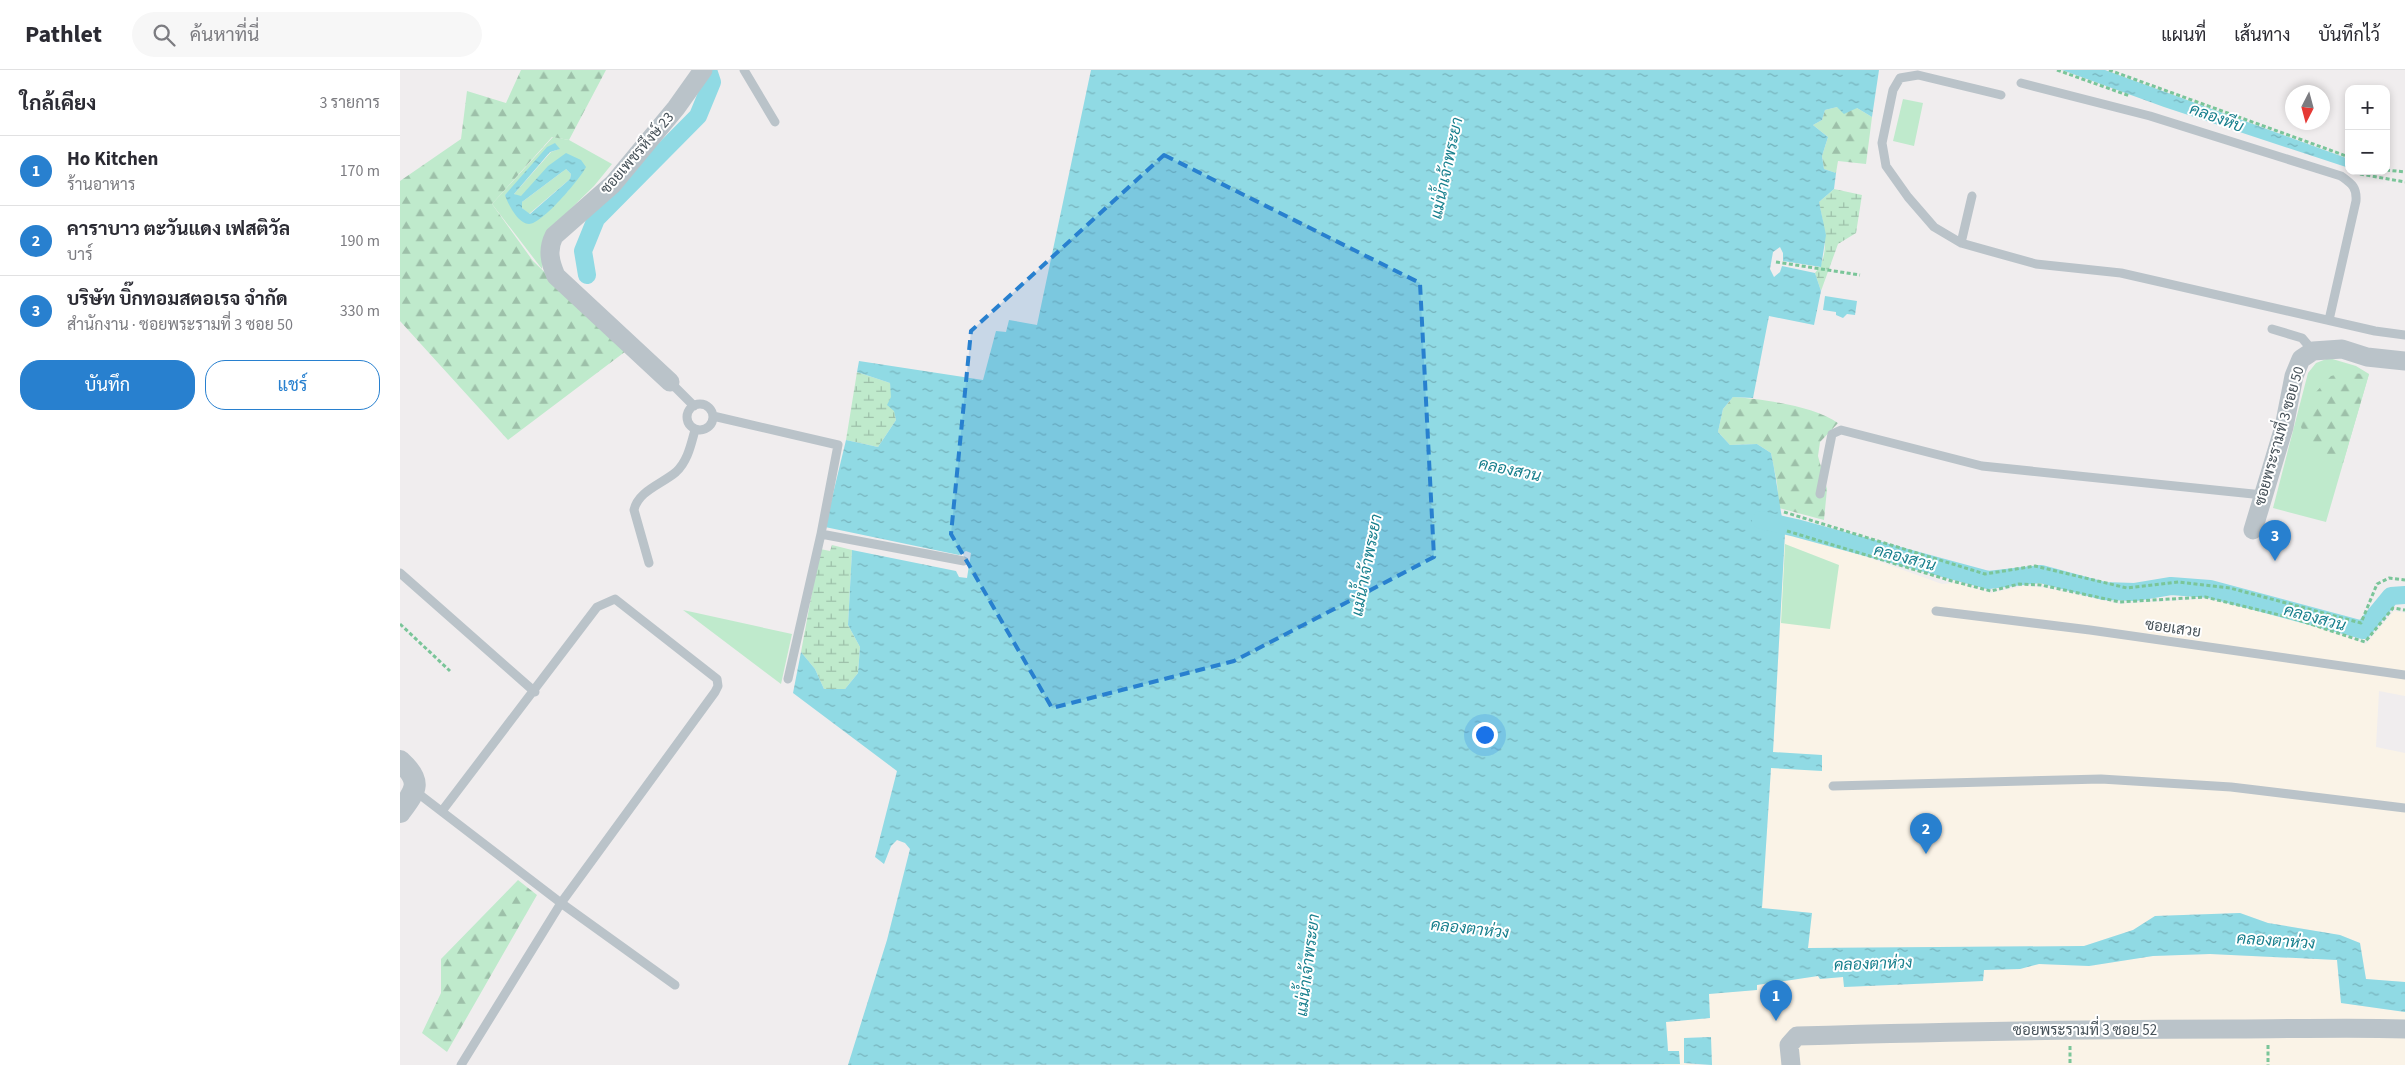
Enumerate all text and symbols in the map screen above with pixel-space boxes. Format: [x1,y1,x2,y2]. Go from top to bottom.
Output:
search box [132,12,482,57]
text: Pathlet [25,17,102,52]
icon: search [150,21,178,49]
text: ค้นหาที่นี่ [190,22,259,49]
text: แผนที่ [2161,23,2206,48]
text: เส้นทาง [2234,23,2290,48]
text: บันทึกไว้ [2318,23,2380,48]
north arrow [2285,85,2330,130]
map controls [2345,85,2390,175]
button: + [2345,85,2390,130]
text: ใกล้เคียง [20,88,96,118]
text: 3 รายการ [319,92,380,114]
water label: คลองหีบ [2187,97,2248,138]
street label: ซอยเพชรหึงษ์ 23 [596,108,679,199]
water label: แม่น้ำเจ้าพระยา [1422,114,1469,221]
button: − [2345,130,2390,175]
text: Ho Kitchen [67,146,158,173]
text: 1 [32,160,40,182]
text: 170 m [340,160,380,182]
text: ร้านอาหาร [67,174,136,196]
text: คาราบาว ตะวันแดง เฟสติวัล [67,216,290,243]
text: 2 [32,230,40,252]
text: 190 m [340,230,380,252]
text: บาร์ [67,244,93,266]
text: บริษัท บิ๊กทอมสตอเรจ จำกัด [67,286,288,313]
text: 3 [32,300,40,322]
text: 330 m [340,300,380,322]
text: สำนักงาน · ซอยพระรามที่ 3 ซอย 50 [67,314,293,336]
button: บันทึก [20,360,195,410]
button: แชร์ [205,360,380,410]
street label: ซอยพระรามที่ 3 ซอย 50 [2245,363,2309,508]
water label: คลองสวน [1477,453,1543,487]
water label: แม่น้ำเจ้าพระยา [1342,511,1388,618]
pin: 3 [2259,520,2291,561]
water label: คลองสวน [1871,539,1938,577]
water label: คลองสวน [2281,599,2348,637]
street label: ซอยเสวย [2144,614,2202,643]
your location [1472,722,1498,748]
pin: 2 [1910,813,1942,854]
water label: แม่น้ำเจ้าพระยา [1287,912,1325,1018]
water label: คลองตาห่วง [1430,914,1510,944]
water label: คลองตาห่วง [2236,927,2316,955]
water label: คลองตาห่วง [1833,952,1913,976]
pin: 1 [1760,980,1792,1021]
street label: ซอยพระรามที่ 3 ซอย 52 [2013,1015,2157,1041]

